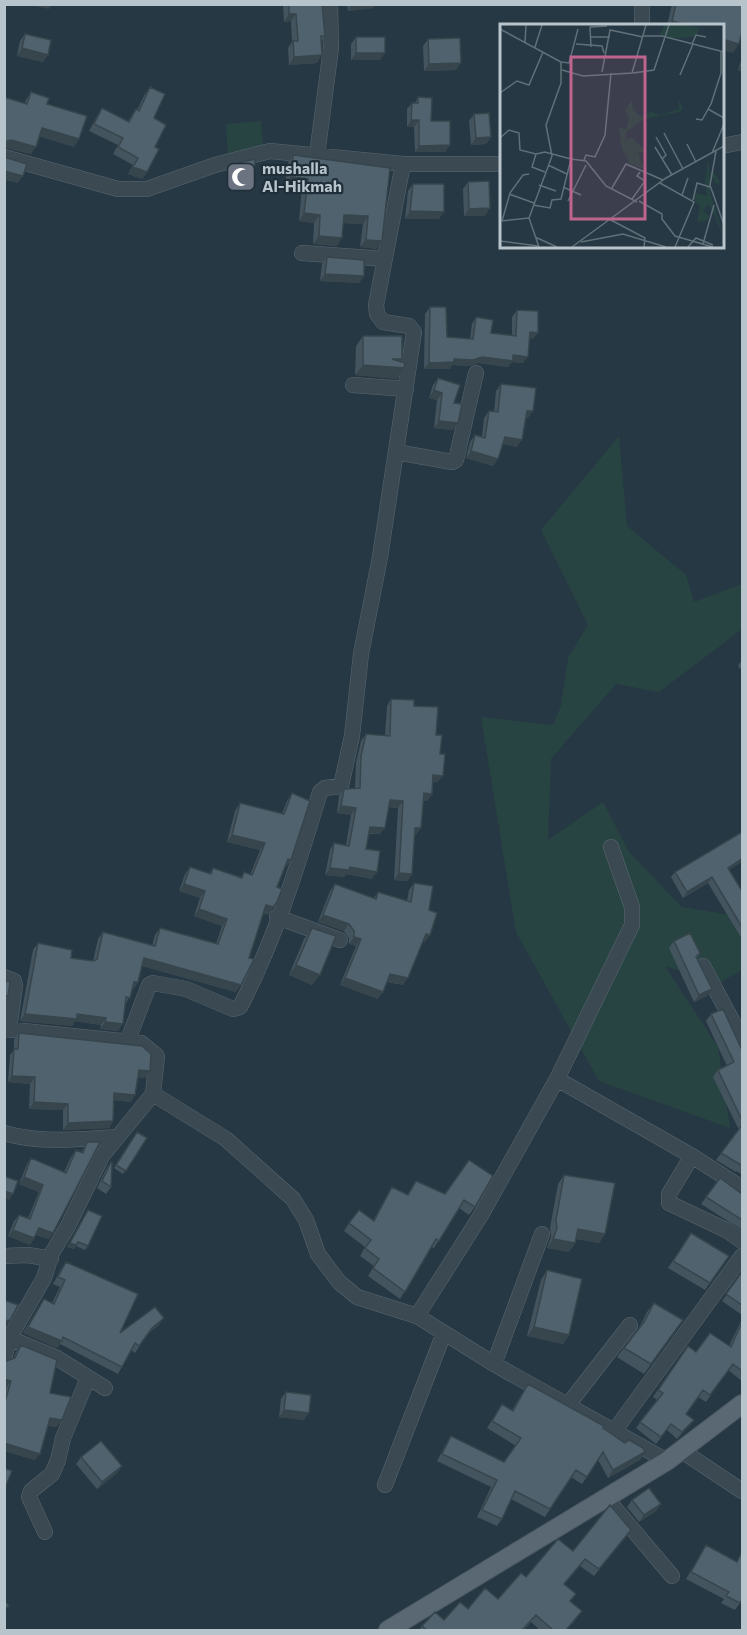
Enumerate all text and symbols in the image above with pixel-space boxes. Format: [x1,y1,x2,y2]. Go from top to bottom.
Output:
inset map [500,24,723,248]
place label: mushalla Al-Hikmah [262,158,342,195]
mosque icon: mushalla Al-Hikmah [225,161,257,193]

